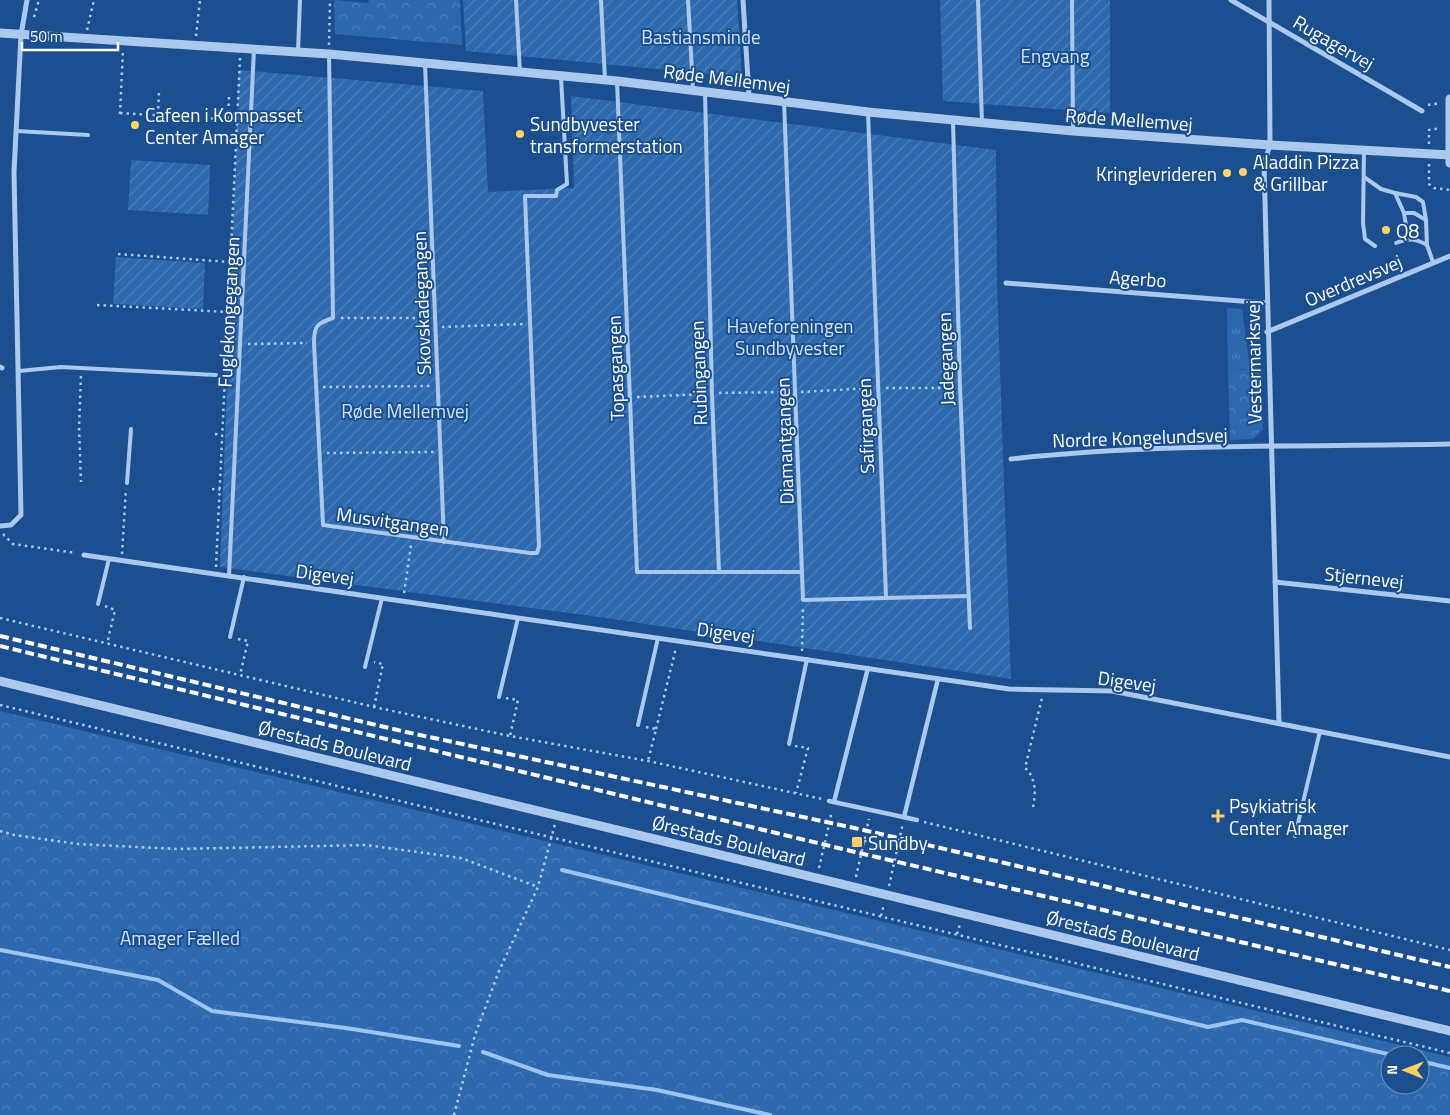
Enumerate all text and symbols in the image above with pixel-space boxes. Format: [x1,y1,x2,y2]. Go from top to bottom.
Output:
street label: Rugagervej [1288,7,1380,77]
scale bar [22,20,119,52]
park label: Bastiansminde [641,22,761,51]
text: 50 m [30,25,63,48]
park label: Engvang [1021,41,1090,70]
street label: Røde Mellemvej [662,56,792,100]
place label: Cafeen i Kompasset Center Amager [145,100,303,151]
street label: Røde Mellemvej [1064,100,1194,138]
place label: Sundbyvester transformerstation [530,109,683,160]
marker: Cafeen i Kompasset Center Amager [129,119,141,131]
marker: Sundbyvester transformerstation [514,128,526,140]
place label: Aladdin Pizza & Grillbar [1253,147,1360,198]
place label: Kringlevrideren [1096,159,1217,188]
marker: Aladdin Pizza & Grillbar [1237,166,1249,178]
marker: Kringlevrideren [1221,167,1233,179]
place label: Q8 [1396,216,1420,245]
marker: Q8 [1380,224,1392,236]
street label: Skovskadegangen [404,230,438,376]
street label: Fuglekongegangen [210,236,246,388]
street label: Overdrevsvej [1300,246,1406,314]
street label: Agerbo [1108,262,1168,294]
street label: Vestermarksvej [1237,300,1269,424]
park label: Haveforeningen Sundbyvester [726,311,854,362]
street label: Jadegangen [929,312,961,406]
street label: Topasgangen [599,315,631,421]
street label: Rubingangen [682,320,714,426]
street label: Diamantgangen [767,377,801,505]
street label: Safirgangen [849,378,881,474]
park label: Røde Mellemvej [341,396,469,425]
street label: Nordre Kongelundsvej [1052,419,1228,455]
street label: Musvitgangen [335,499,451,543]
street label: Digevej [294,556,356,592]
street label: Stjernevej [1323,558,1405,596]
street label: Digevej [695,614,757,650]
street label: Digevej [1096,663,1158,699]
street label: Ørestads Boulevard [255,712,415,778]
place label: Psykiatrisk Center Amager [1229,791,1349,842]
street label: Ørestads Boulevard [649,807,809,873]
marker: Psykiatrisk Center Amager [1211,809,1225,823]
place label: Sundby [868,828,928,857]
marker: Sundby [850,835,864,849]
street label: Ørestads Boulevard [1043,902,1203,968]
park label: Amager Fælled [120,923,240,952]
north arrow [1380,1045,1430,1095]
text: N [1381,1065,1402,1075]

